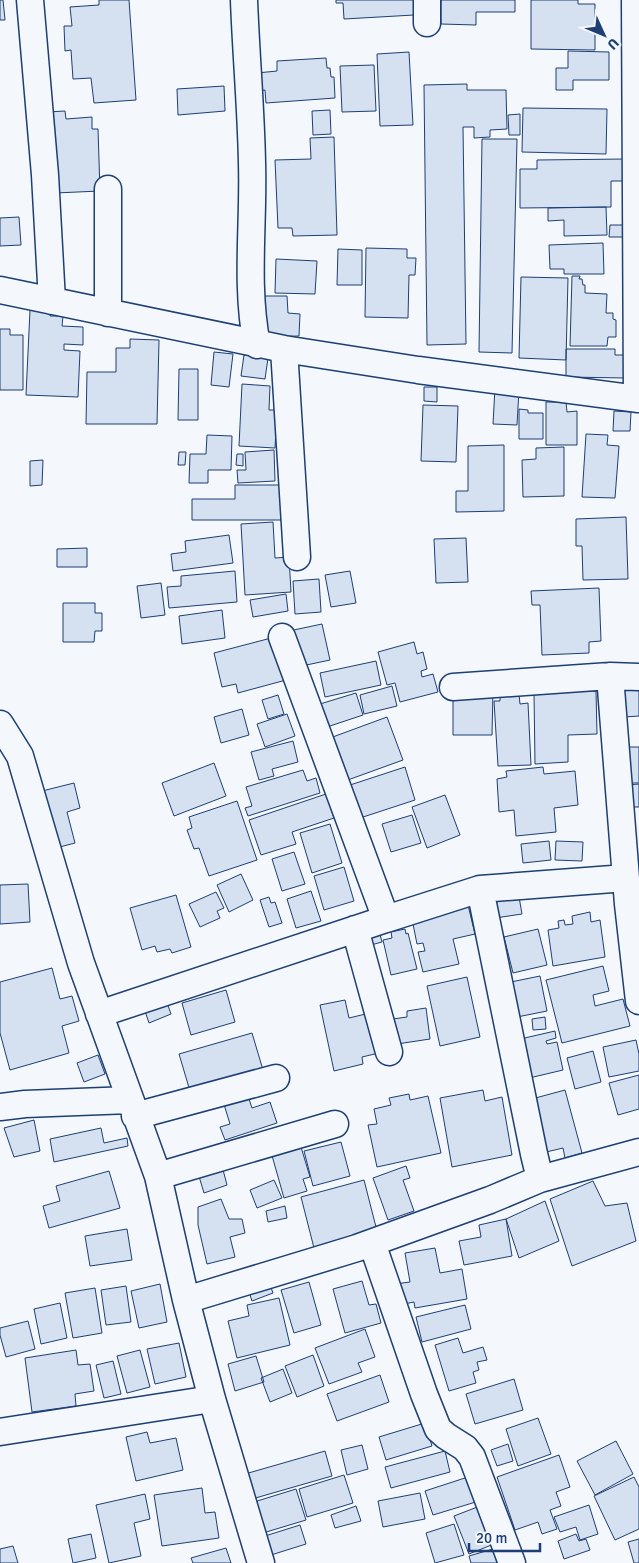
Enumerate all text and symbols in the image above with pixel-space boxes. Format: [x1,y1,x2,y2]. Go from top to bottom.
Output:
north arrow [579,10,629,60]
text: U [604,34,622,53]
scale bar [469,1520,540,1552]
text: 20 m [476,1529,507,1547]

